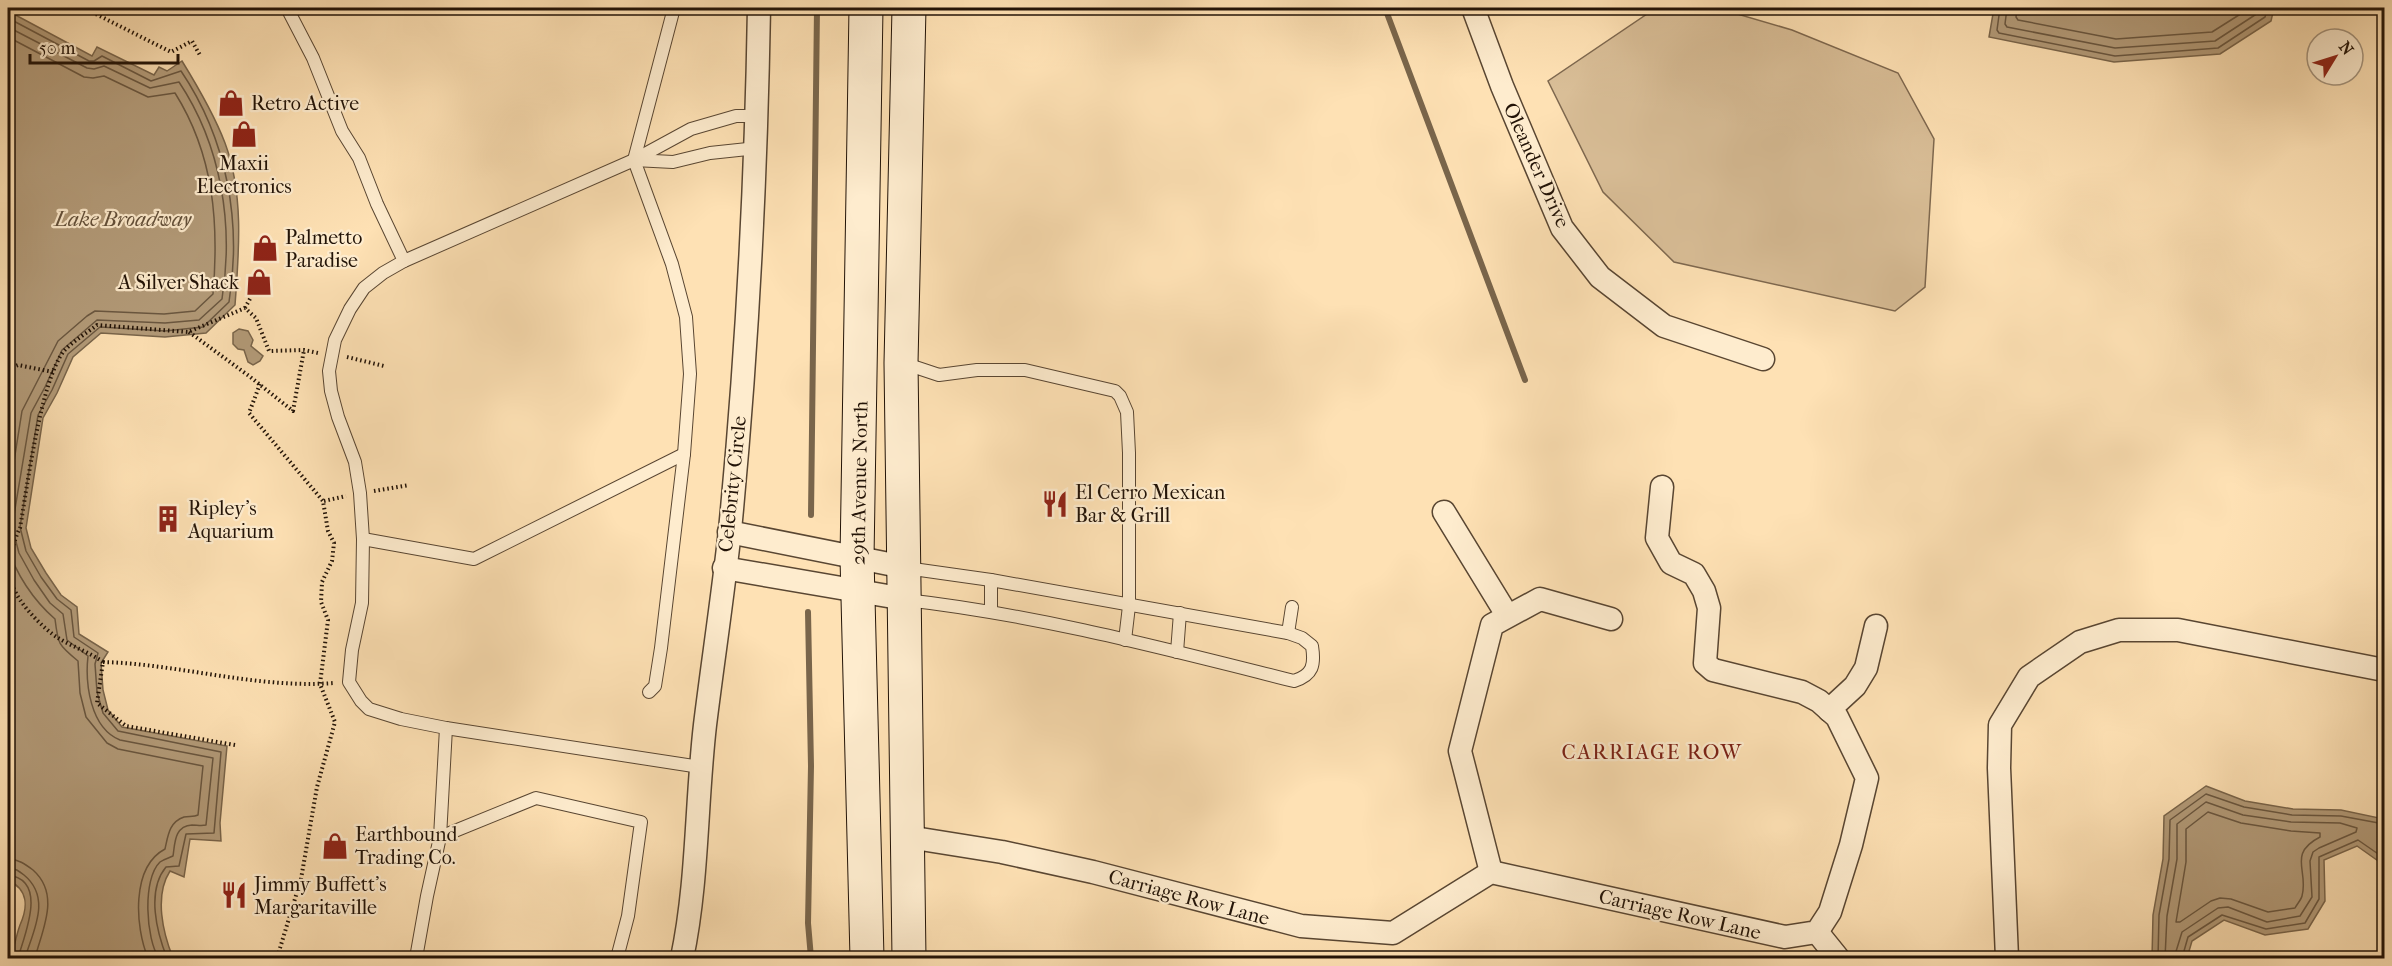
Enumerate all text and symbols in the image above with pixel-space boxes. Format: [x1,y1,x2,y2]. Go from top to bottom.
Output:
scale bar [30,27,178,65]
north arrow [2305,27,2365,87]
text: N [2335,37,2358,59]
text: 50 m [39,38,76,59]
shop icon: Retro Active [216,88,246,118]
place label: Retro Active [251,92,359,115]
street label: Oleander Drive [1499,99,1574,231]
shop icon: Maxii Electronics [229,119,259,149]
place label: Maxii Electronics [196,152,292,198]
water label: Lake Broadway [53,207,193,231]
place label: Palmetto Paradise [285,226,363,272]
shop icon: Palmetto Paradise [250,233,280,263]
shop icon: A Silver Shack [244,267,274,297]
place label: A Silver Shack [117,271,240,294]
street label: 29th Avenue North [847,400,872,565]
street label: Celebrity Circle [714,415,751,553]
place label: El Cerro Mexican Bar & Grill [1075,481,1226,527]
restaurant icon: El Cerro Mexican Bar & Grill [1040,489,1070,519]
place label: Ripley's Aquarium [187,497,274,543]
building icon: Ripley's Aquarium [153,504,183,534]
district label: CARRIAGE ROW [1562,740,1743,764]
place label: Earthbound Trading Co. [355,823,459,869]
shop icon: Earthbound Trading Co. [320,831,350,861]
street label: Carriage Row Lane [1106,865,1272,930]
place label: Jimmy Buffett's Margaritaville [252,873,387,919]
restaurant icon: Jimmy Buffett's Margaritaville [219,880,249,910]
street label: Carriage Row Lane [1597,885,1763,944]

